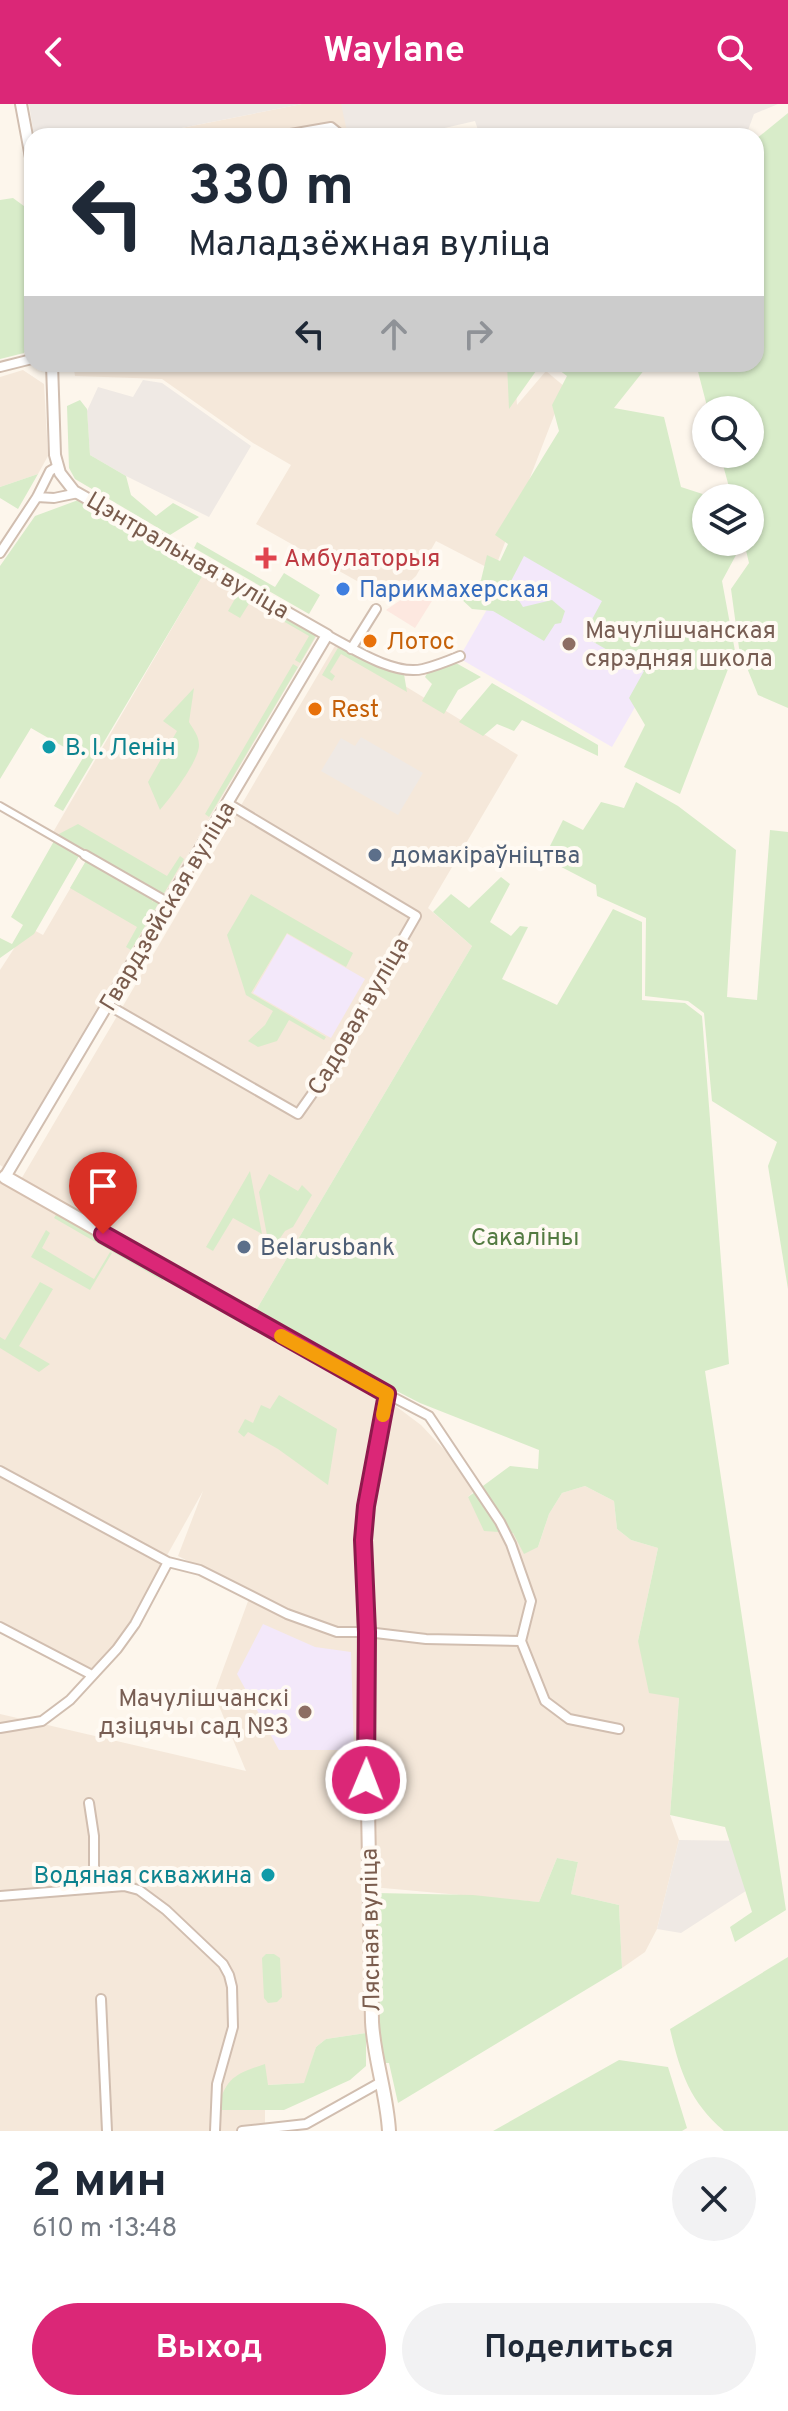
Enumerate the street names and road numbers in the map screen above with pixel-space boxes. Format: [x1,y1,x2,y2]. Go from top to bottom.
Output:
street label: Цэнтральная вуліца [80,486,294,627]
street label: Гвардзейская вуліца [94,797,243,1017]
street label: Садовая вуліца [302,933,417,1101]
street label: Лясная вуліца [356,1848,388,2012]

